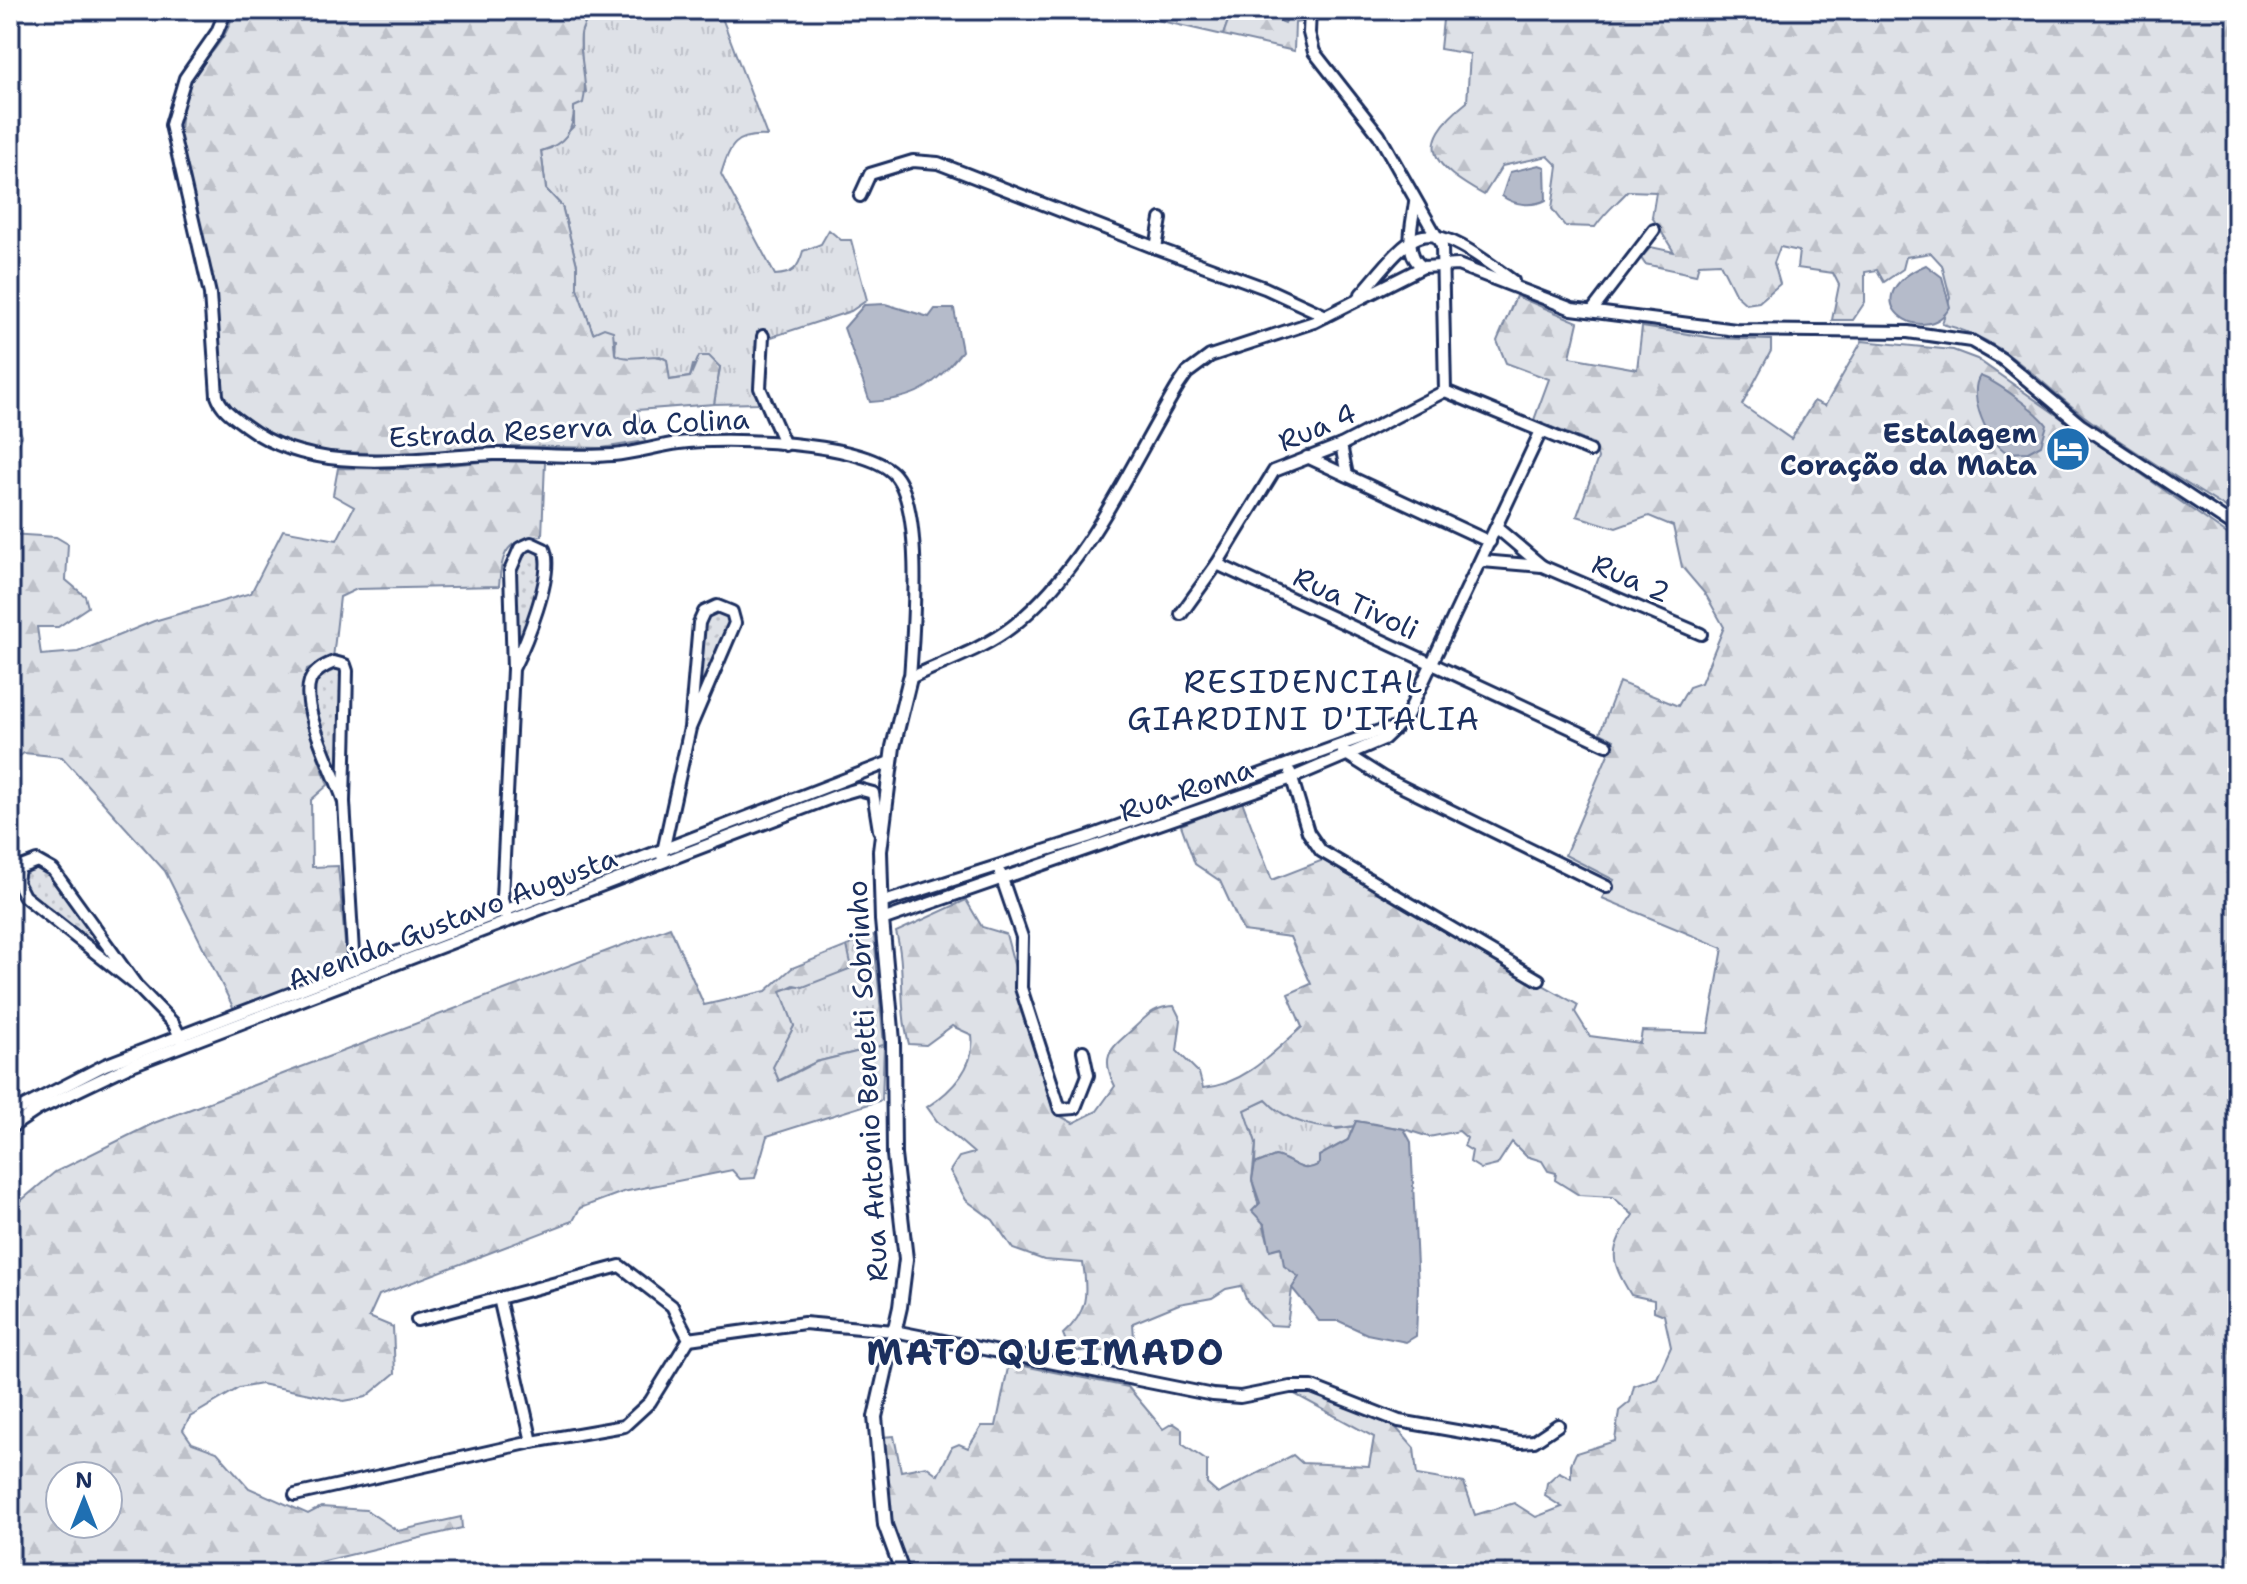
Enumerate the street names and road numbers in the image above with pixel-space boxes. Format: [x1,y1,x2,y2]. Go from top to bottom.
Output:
street label: Rua 4 [1272,394,1362,460]
street label: Estrada Reserva da Colina [388,400,750,456]
street label: Rua 2 [1586,545,1676,611]
street label: Rua Tivoli [1287,557,1425,649]
street label: Rua Roma [1114,749,1258,831]
street label: Avenida Gustavo Augusta [282,839,622,999]
street label: Rua Antonio Benetti Sobrinho [838,879,896,1283]

